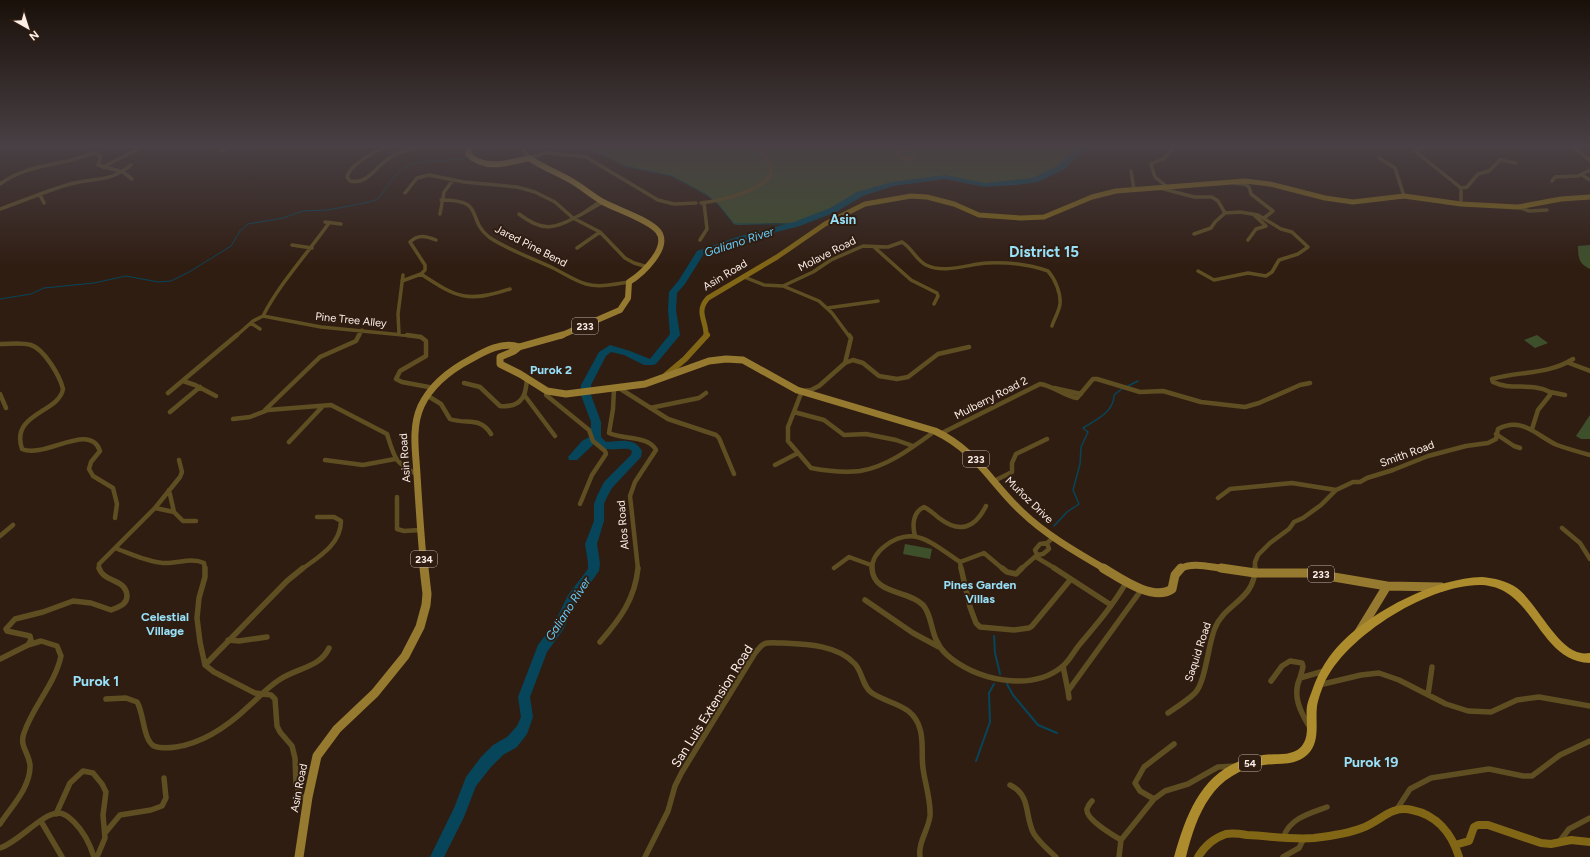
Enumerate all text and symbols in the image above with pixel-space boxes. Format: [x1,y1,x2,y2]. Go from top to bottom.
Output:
north arrow [8,8,48,48]
text: N [27,28,41,43]
district label: Asin [830,212,856,227]
street label: Jared Pine Bend [493,222,569,270]
water label: Galiano River [702,224,776,260]
street label: Molave Road [796,234,858,274]
district label: District 15 [1009,243,1079,261]
street label: Asin Road [701,257,749,293]
street label: Pine Tree Alley [315,310,388,330]
road number: 233 [572,318,598,334]
district label: Purok 2 [530,363,572,377]
street label: Mulberry Road 2 [952,374,1030,422]
street label: Asin Road [397,433,413,483]
street label: Smith Road [1378,438,1436,470]
road number: 233 [963,451,989,467]
street label: Muñoz Drive [1002,474,1056,526]
street label: Alos Road [614,500,632,550]
road number: 234 [411,551,437,567]
road number: 233 [1308,566,1334,582]
water label: Galiano River [542,574,594,643]
district label: Pines Garden Villas [944,578,1017,606]
district label: Celestial Village [141,610,189,638]
street label: Saquid Road [1182,621,1214,683]
street label: San Luis Extension Road [668,642,756,770]
district label: Purok 1 [73,673,119,690]
district label: Purok 19 [1344,754,1398,771]
road number: 54 [1239,755,1261,771]
street label: Asin Road [288,763,310,813]

